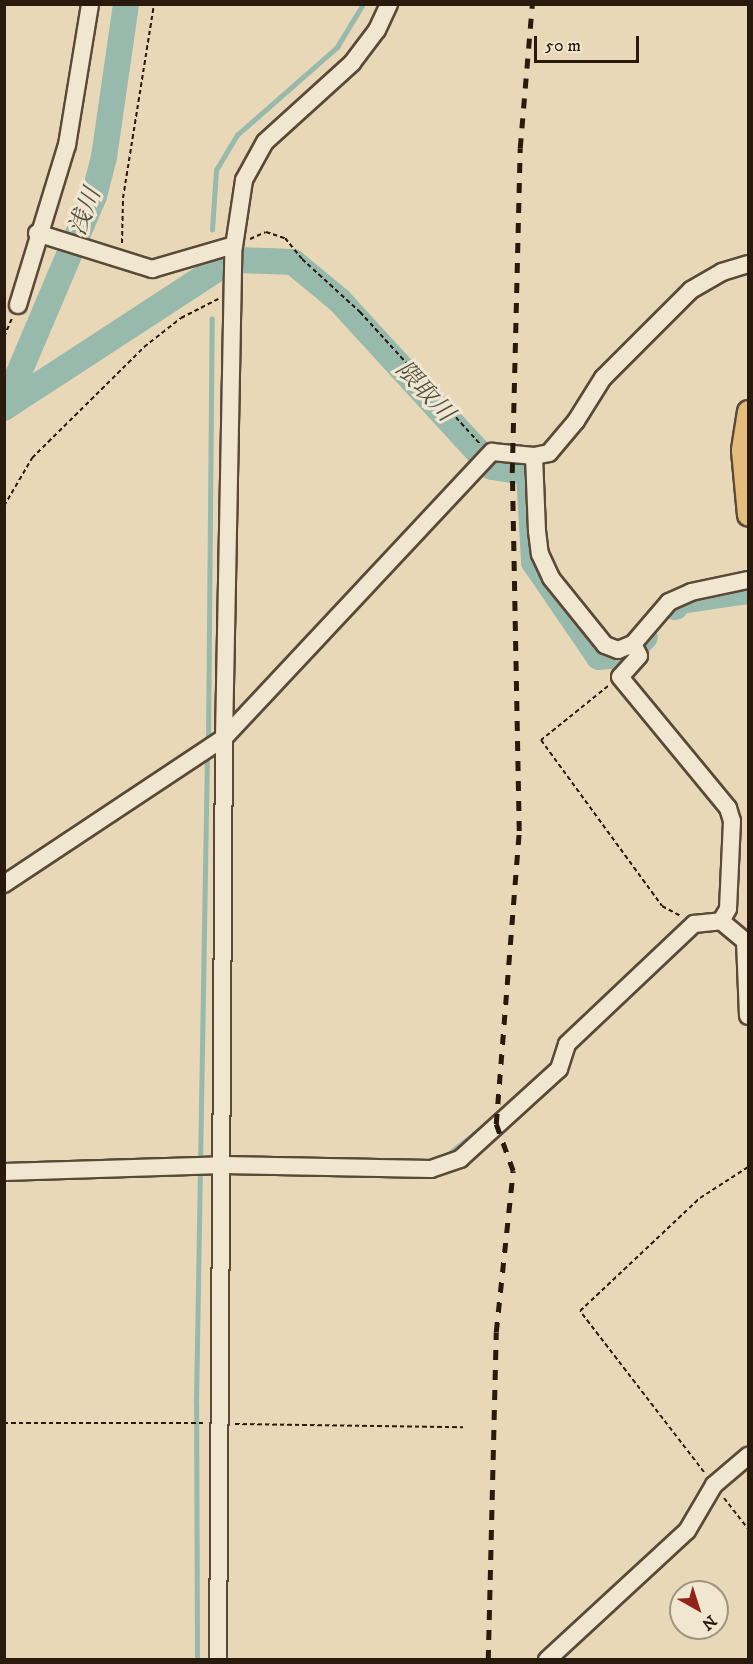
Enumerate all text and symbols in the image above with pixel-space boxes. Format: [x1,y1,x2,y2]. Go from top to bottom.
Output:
scale bar [537,24,642,62]
text: 50 m [545,35,581,57]
water label: 浅川 [64,184,108,240]
water label: 隈取川 [389,356,459,428]
north arrow [669,1580,729,1640]
text: N [698,1611,720,1634]

